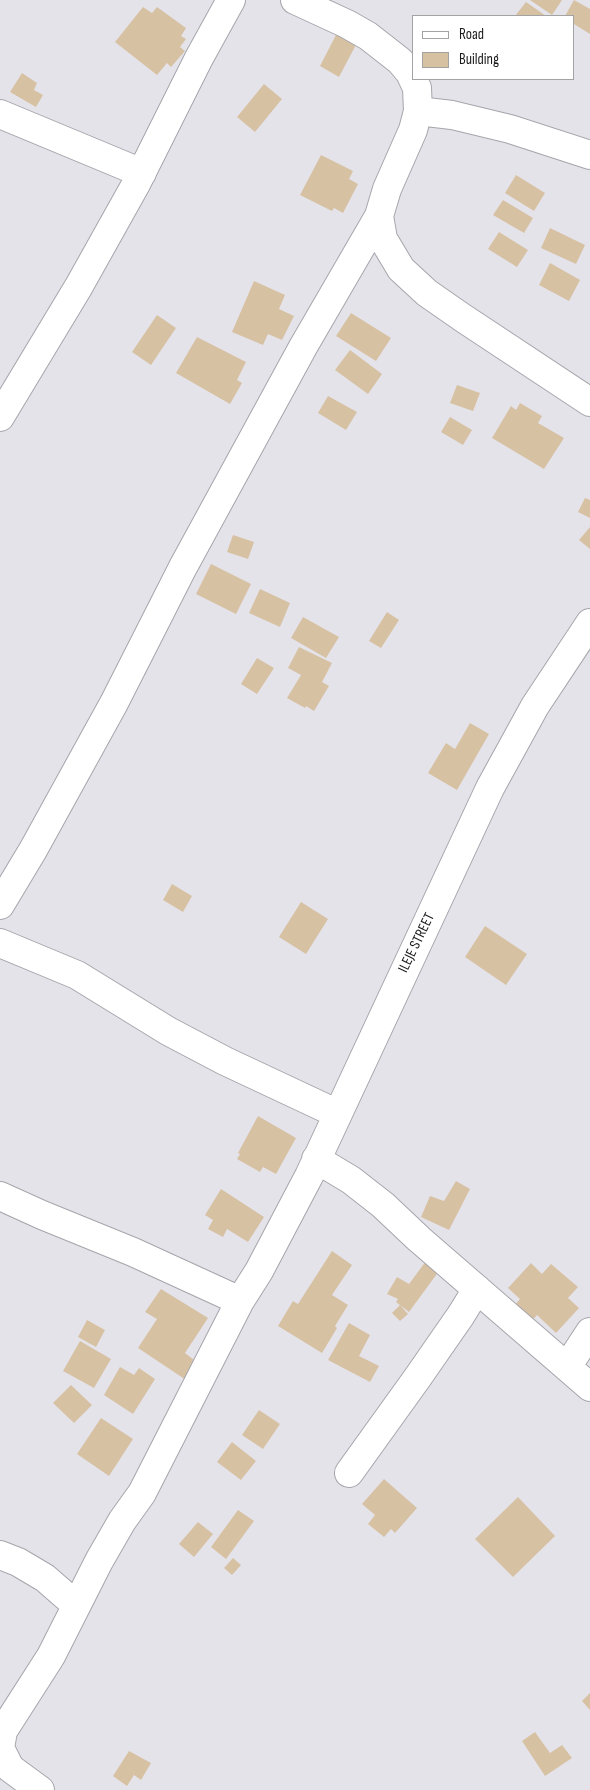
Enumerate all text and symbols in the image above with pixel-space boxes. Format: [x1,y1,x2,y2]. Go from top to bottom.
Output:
legend [412,15,575,80]
text: Road [459,25,484,44]
text: Building [459,50,499,69]
street label: ILEJE STREET [395,910,439,976]

